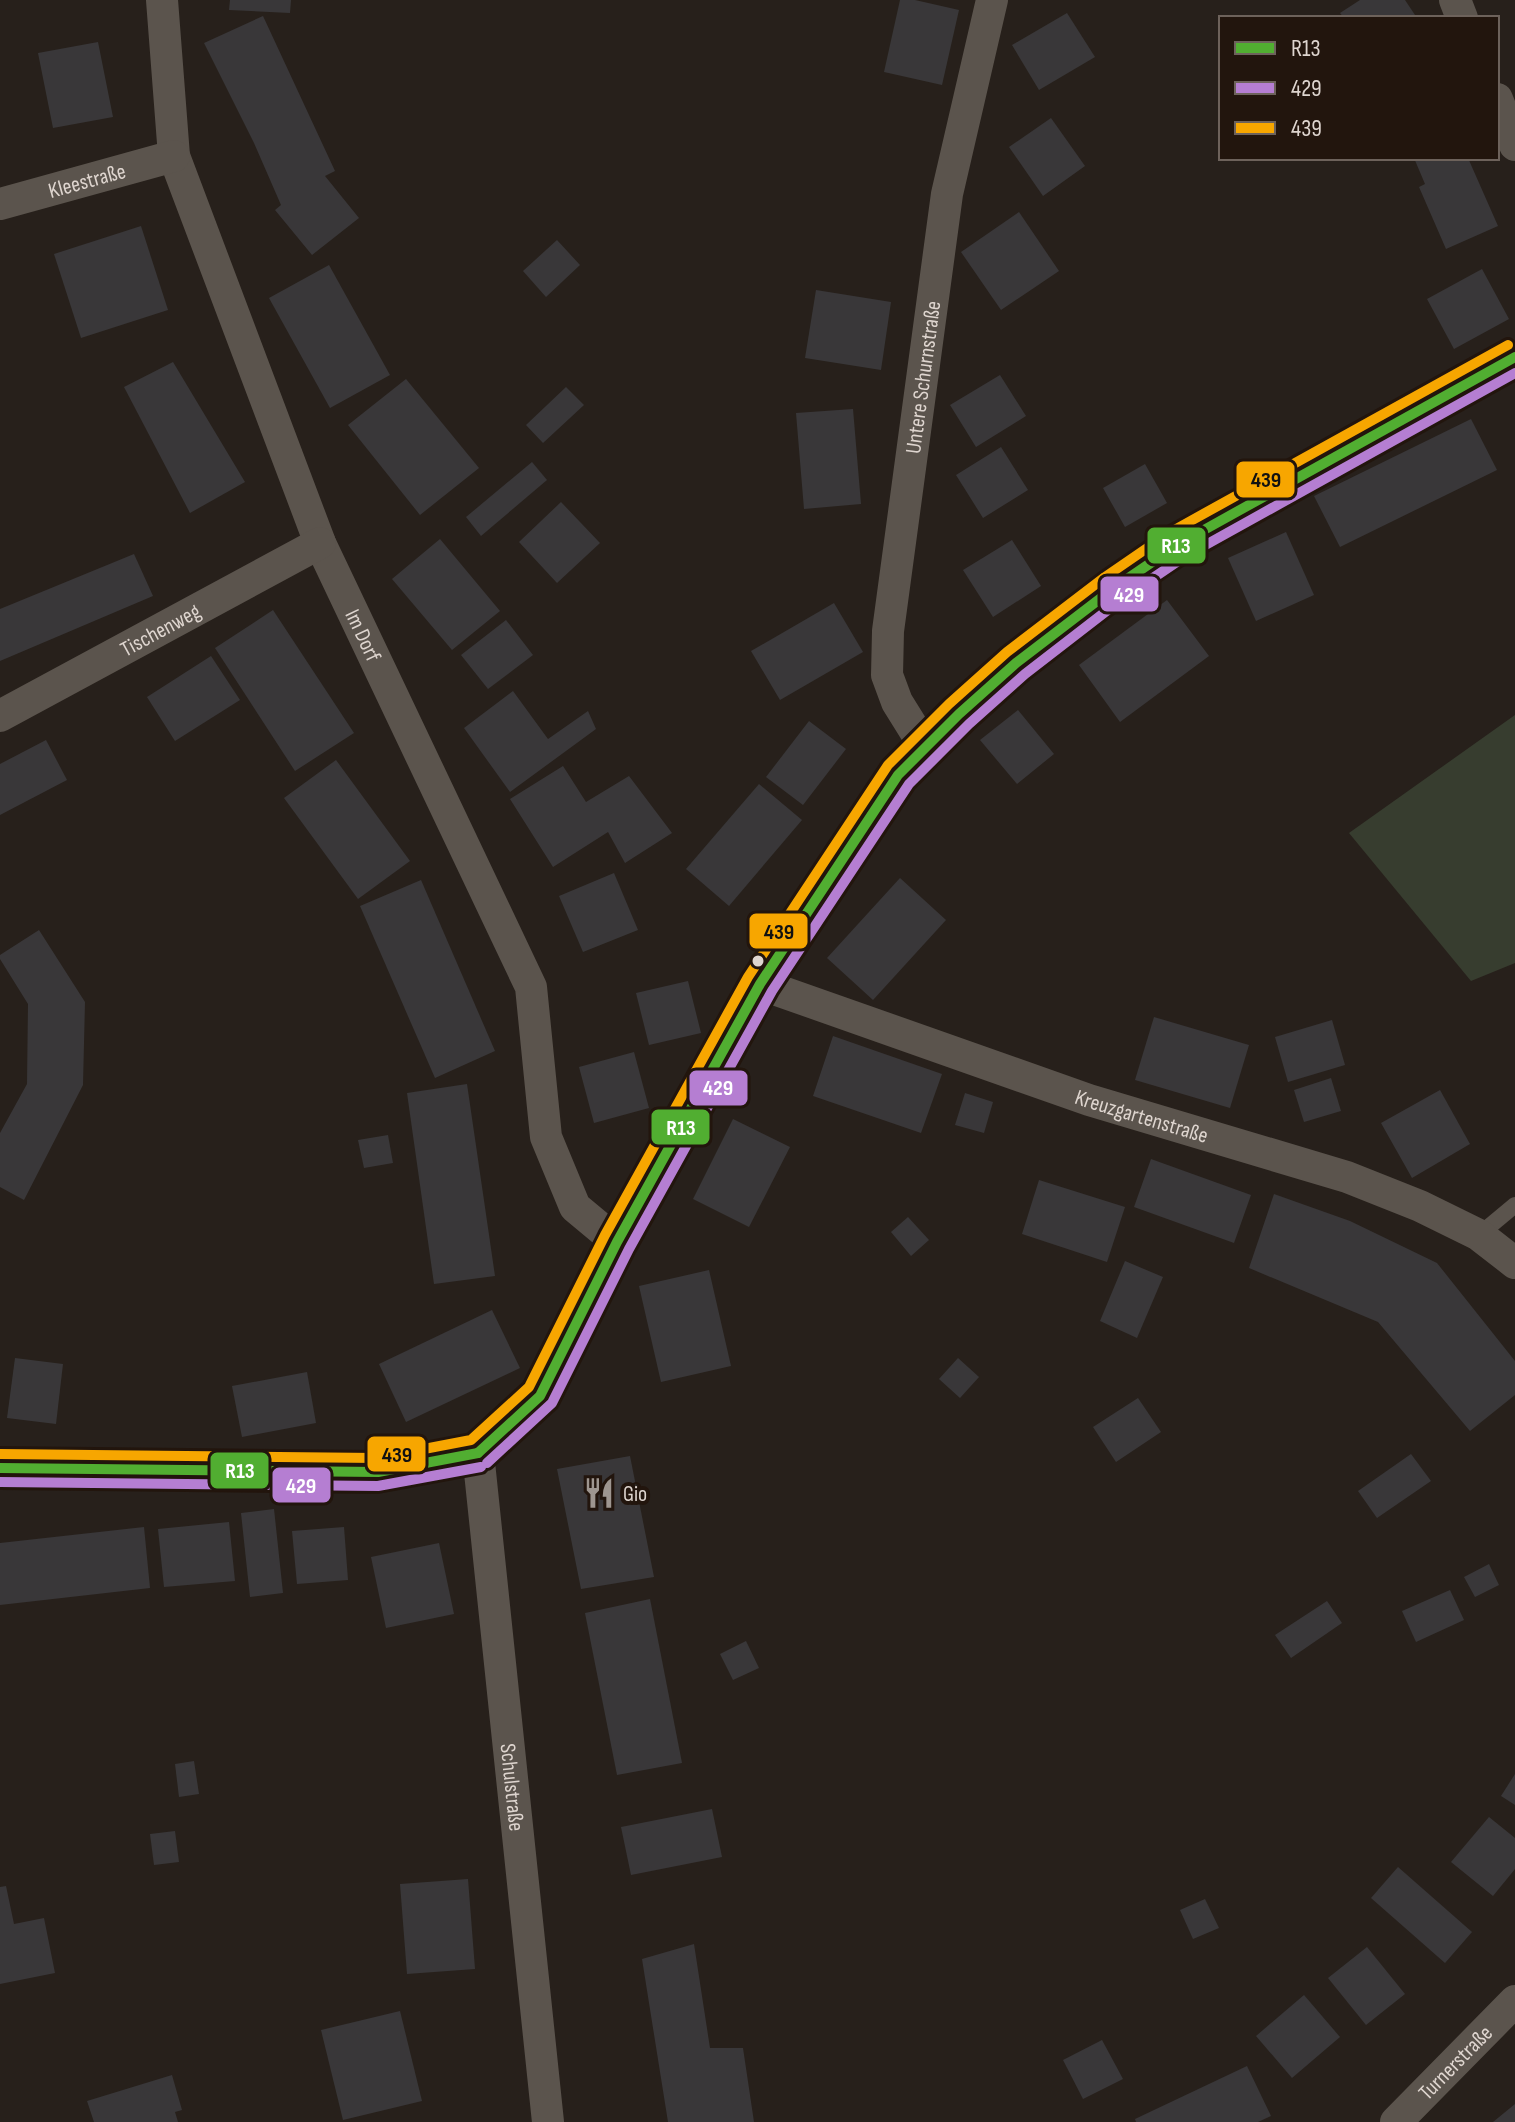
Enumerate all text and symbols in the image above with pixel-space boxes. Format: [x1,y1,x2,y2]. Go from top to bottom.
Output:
legend [1219,16,1499,160]
text: R13 [1291,34,1321,63]
text: 429 [1291,74,1322,103]
text: 439 [1291,114,1322,143]
street label: Kleestraße [45,158,129,205]
street label: Untere Schurnstraße [900,299,947,455]
line badge: 439 [1235,460,1296,499]
text: 439 [1251,467,1281,494]
line badge: R13 [1146,526,1207,565]
text: R13 [1161,533,1191,560]
line badge: 429 [1099,575,1160,613]
text: 429 [1114,582,1144,609]
street label: Tischenweg [116,598,206,663]
street label: Im Dorf [338,605,387,667]
line badge: 439 [748,912,809,950]
text: 439 [764,919,794,946]
unlabelled marker [750,953,766,969]
line badge: 429 [688,1069,749,1107]
text: 429 [703,1075,733,1102]
street label: Kreuzgartenstraße [1071,1084,1211,1150]
line badge: R13 [650,1108,711,1146]
text: R13 [666,1115,696,1142]
line badge: 439 [366,1435,427,1473]
text: 439 [382,1442,412,1469]
line badge: R13 [209,1451,270,1490]
text: R13 [225,1458,255,1485]
line badge: 429 [271,1466,332,1504]
text: 429 [286,1473,316,1500]
restaurant icon: Gio [582,1476,616,1510]
place label: Gio [623,1481,647,1508]
street label: Schulstraße [493,1742,529,1833]
street label: Turnerstraße [1413,2020,1499,2106]

